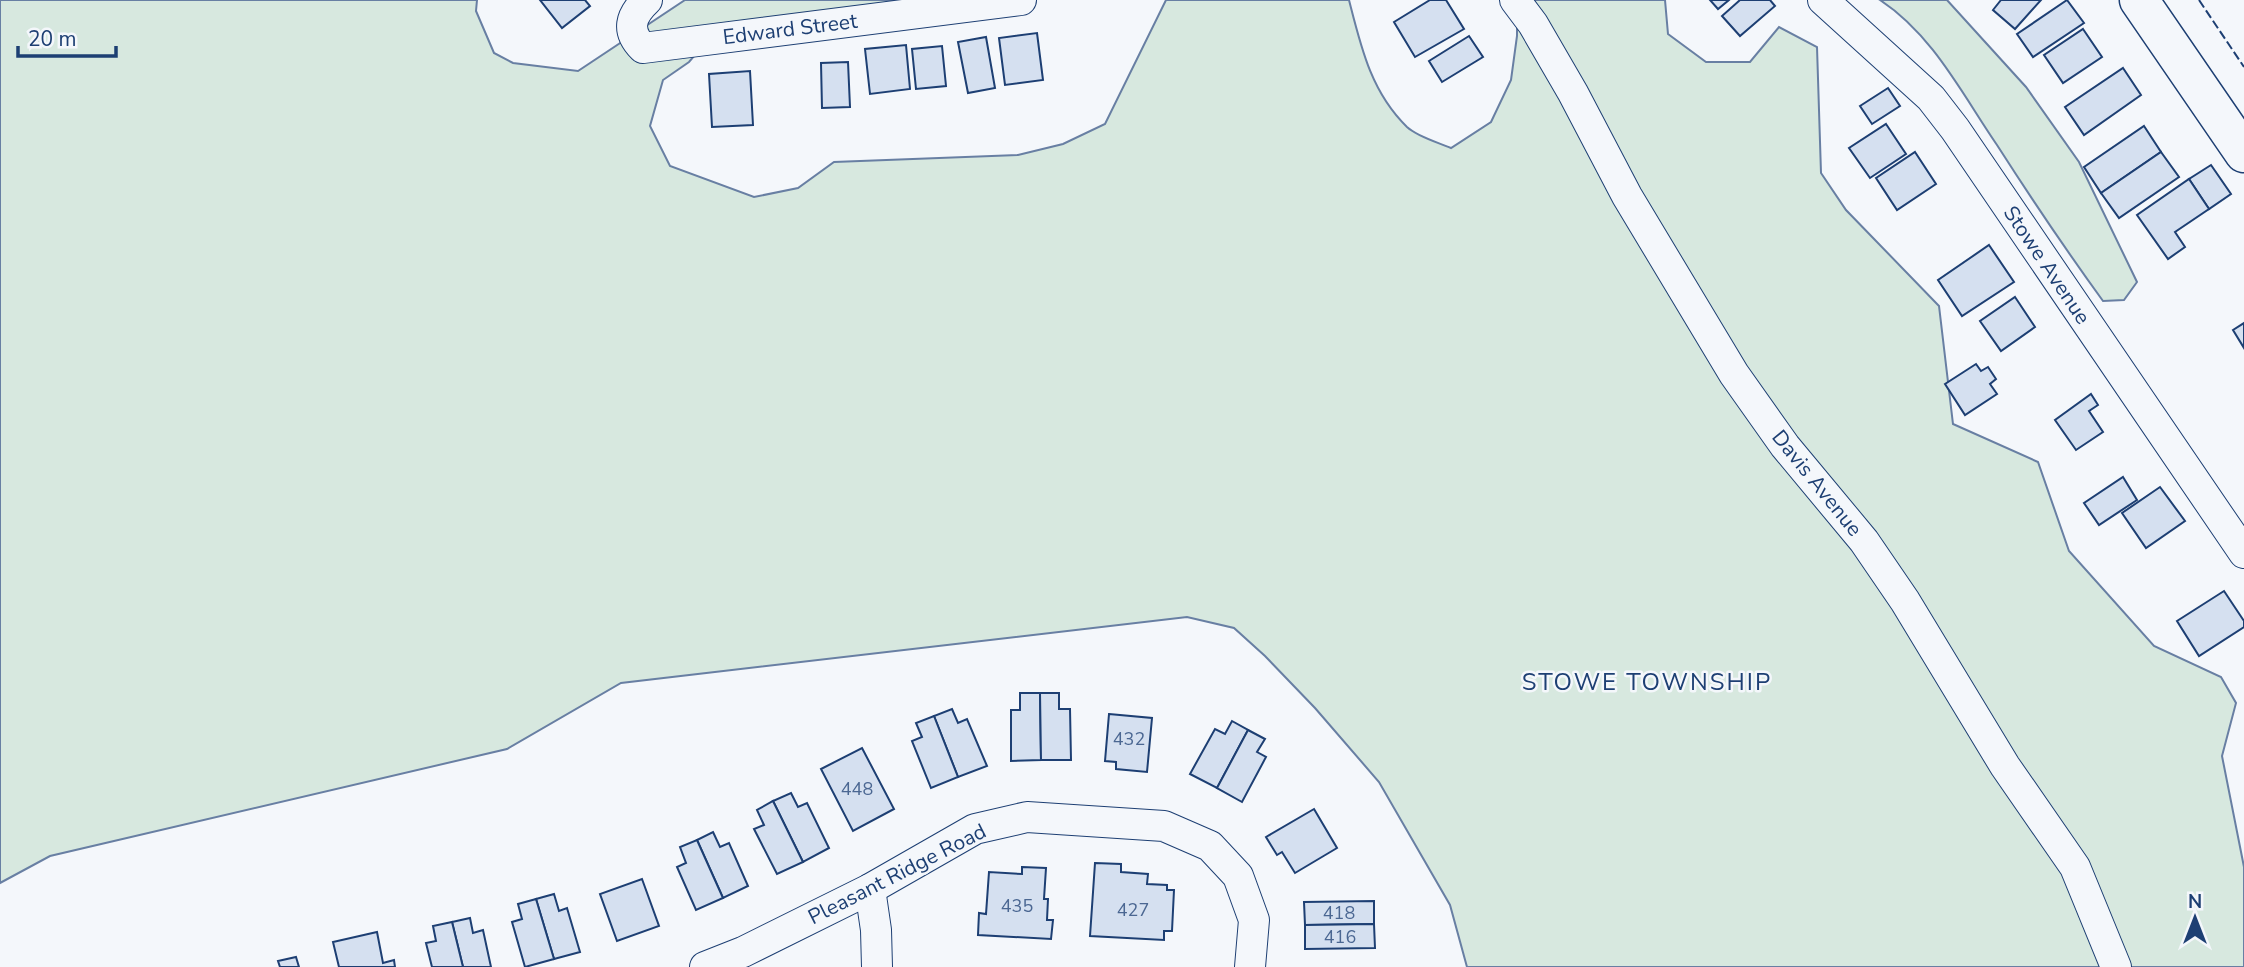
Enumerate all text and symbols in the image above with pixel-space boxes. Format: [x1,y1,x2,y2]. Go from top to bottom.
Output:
street label: Edward Street [721,7,859,51]
scale bar [18,14,116,58]
text: 20 m [28,25,77,53]
street label: Stowe Avenue [1997,200,2097,330]
street label: Davis Avenue [1765,424,1869,542]
district label: STOWE TOWNSHIP [1522,666,1772,698]
house number: 432 [1113,727,1145,751]
house number: 448 [841,777,873,801]
street label: Pleasant Ridge Road [803,817,991,931]
north arrow [2160,883,2230,953]
text: N [2188,889,2202,915]
house number: 435 [1001,894,1033,918]
house number: 427 [1117,898,1149,922]
house number: 418 [1323,901,1355,925]
house number: 416 [1324,925,1356,949]

